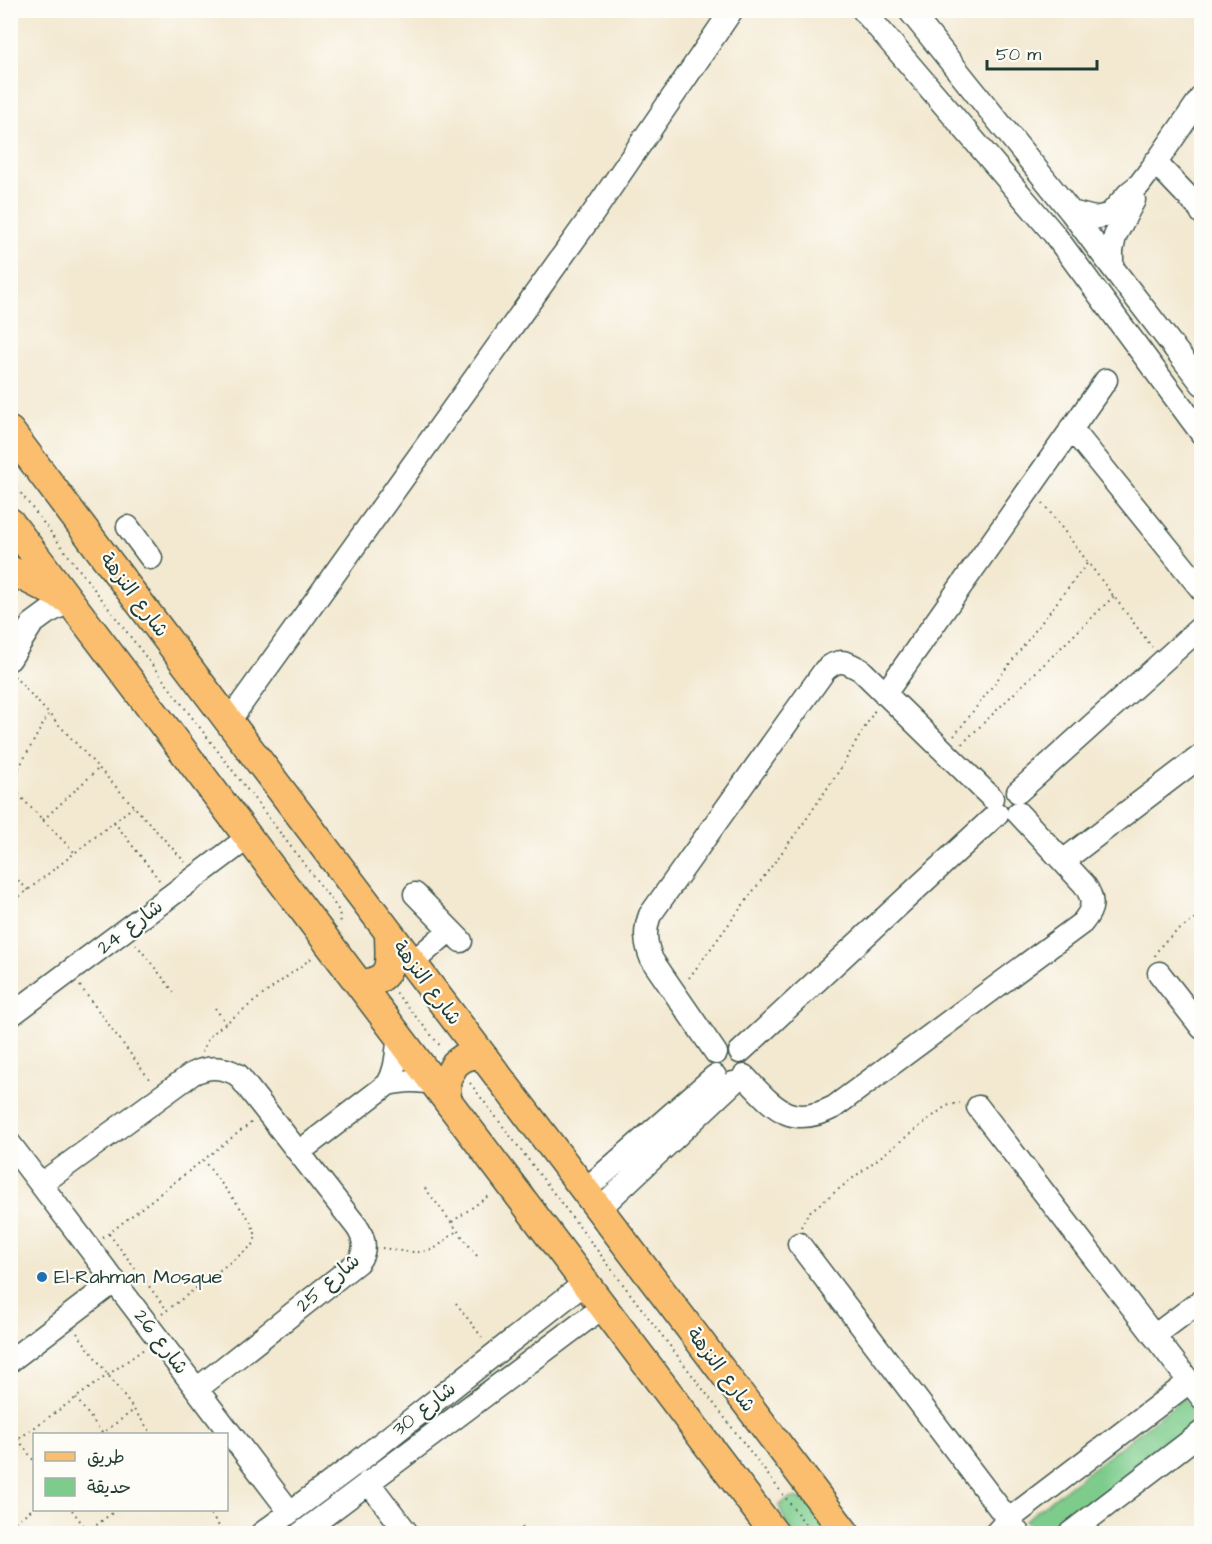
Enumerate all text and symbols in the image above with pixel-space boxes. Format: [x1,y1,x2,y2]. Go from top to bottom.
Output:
scale bar [987,33,1096,71]
text: 50 m [996,42,1041,67]
street label: شارع النزهة [93,547,175,643]
street label: شارع 24 [91,893,169,961]
street label: شارع النزهة [386,935,468,1031]
street label: شارع 25 [290,1247,366,1319]
place label: El-Rahman Mosque [54,1263,223,1291]
marker: El-Rahman Mosque [35,1270,49,1284]
street label: شارع 26 [127,1304,195,1380]
street label: شارع النزهة [680,1322,762,1418]
street label: شارع 30 [386,1375,462,1443]
legend [33,1433,228,1511]
text: طريق [87,1445,125,1470]
text: حديقة [87,1475,131,1500]

